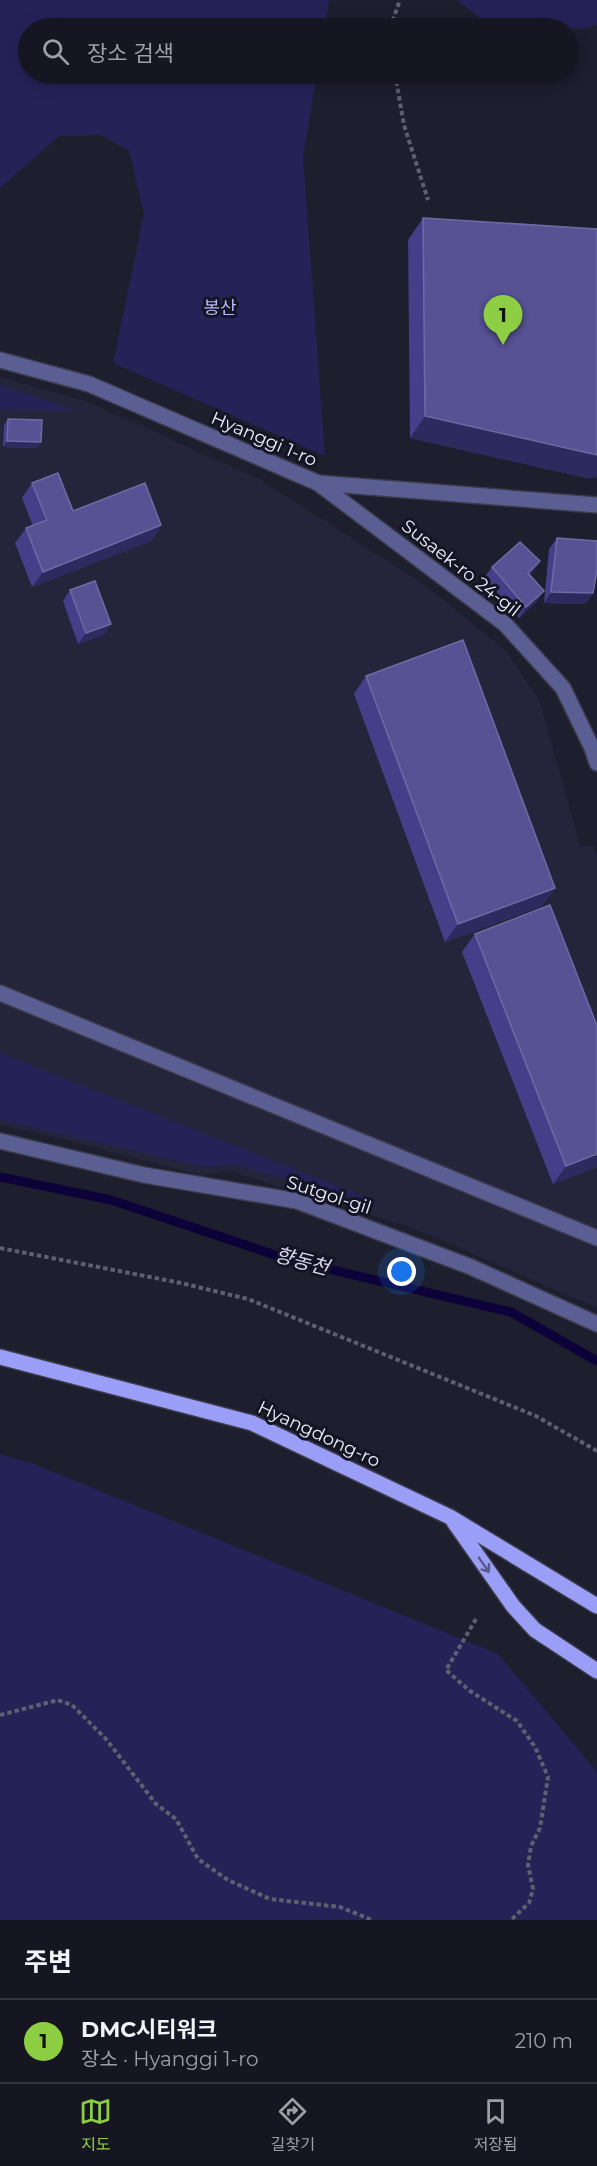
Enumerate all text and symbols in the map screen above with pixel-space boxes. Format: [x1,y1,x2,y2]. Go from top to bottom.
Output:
search box [18,18,579,84]
icon: search [39,35,72,68]
text: 장소 검색 [87,40,174,67]
pin: 1 [484,296,522,345]
park label: 봉산 [203,297,237,319]
street label: Hyanggi 1-ro [208,407,320,471]
street label: Susaek-ro 24-gil [397,515,525,621]
street label: Sutgol-gil [284,1171,374,1219]
water label: 향동천 [272,1242,334,1280]
your location [387,1257,416,1286]
street label: Hyangdong-ro [254,1396,384,1472]
one-way arrow [478,1557,490,1573]
text: 주변 [24,1946,72,1978]
text: DMC시티워크 [81,2016,217,2043]
text: 1 [40,2029,47,2053]
text: 210 m [515,2029,573,2053]
text: 장소 · Hyanggi 1-ro [81,2047,259,2071]
tab: 지도 [79,2095,112,2155]
tab: 길찾기 [271,2095,315,2155]
tab: 저장됨 [474,2095,518,2155]

